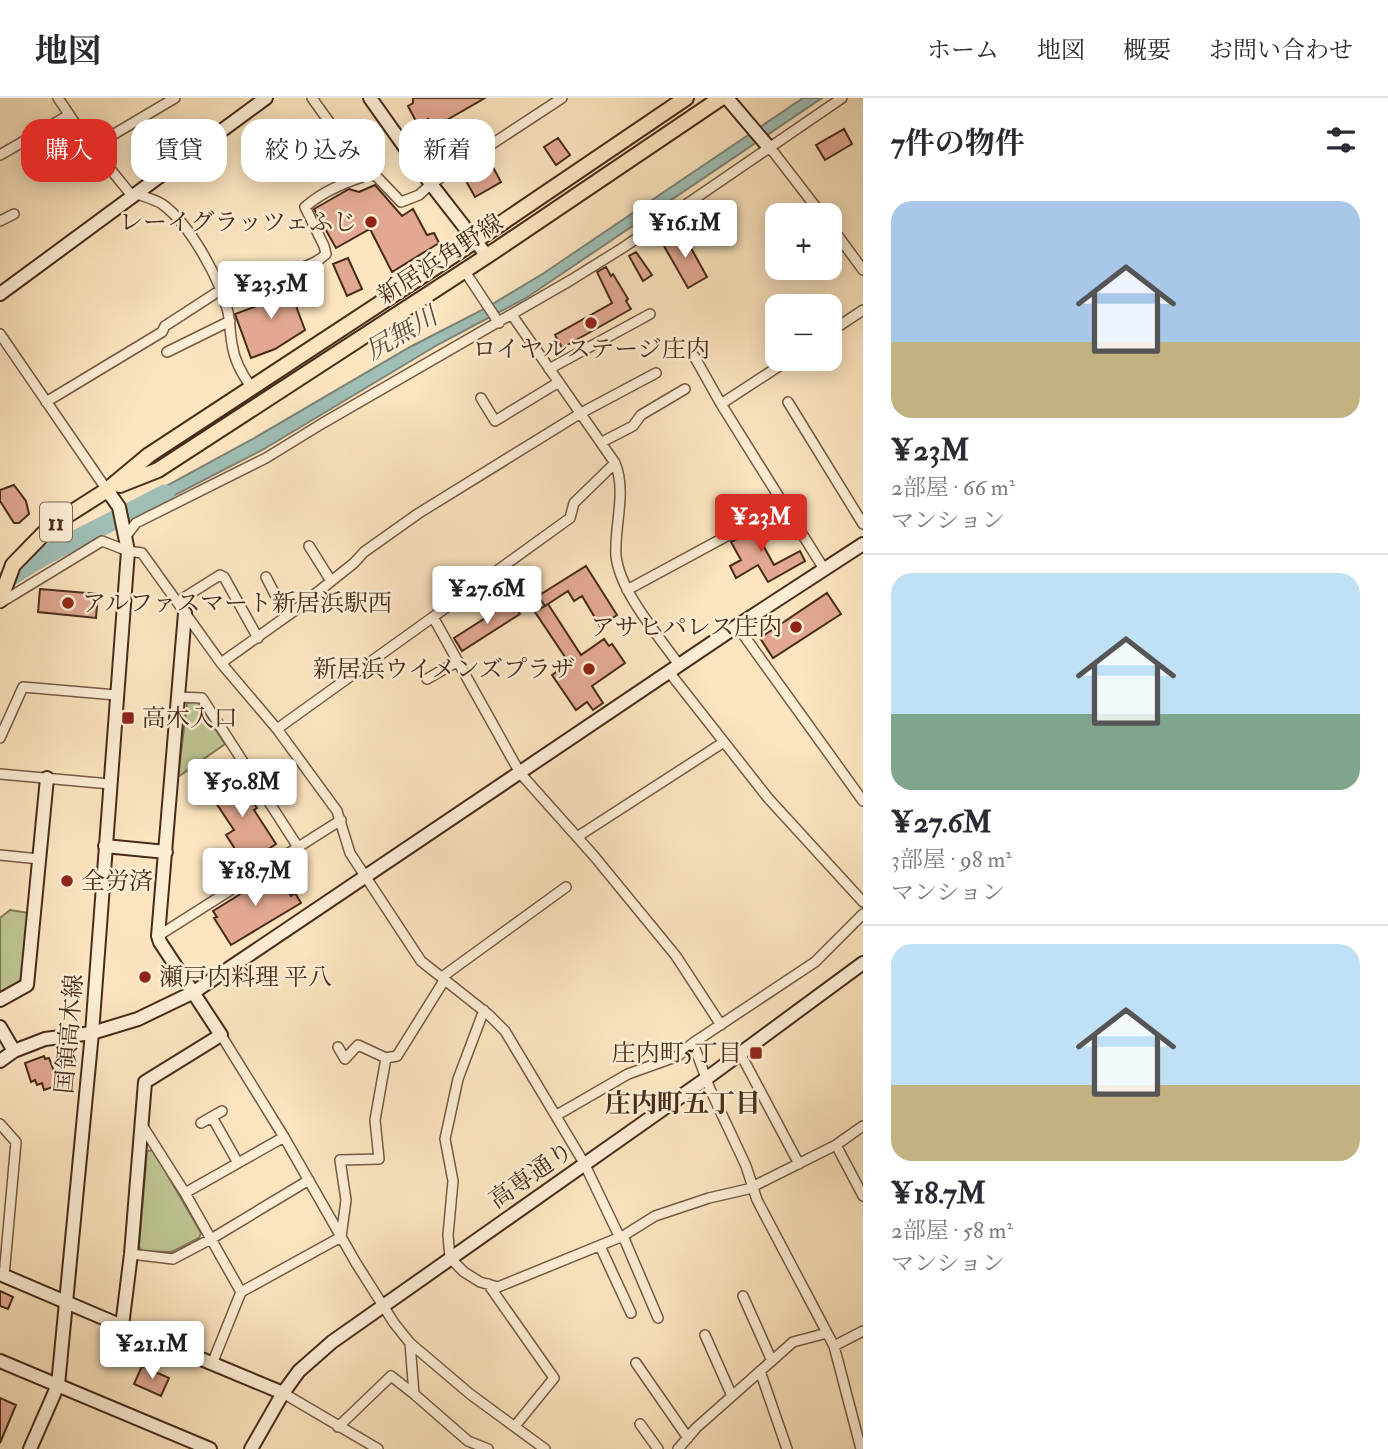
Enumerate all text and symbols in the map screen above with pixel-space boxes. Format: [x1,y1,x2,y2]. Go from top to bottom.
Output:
text: 地図 [35,31,101,72]
text: ホーム [927,35,999,66]
text: 地図 [1037,35,1085,66]
text: 概要 [1123,35,1171,66]
text: お問い合わせ [1209,35,1353,66]
chip: 購入 [21,119,117,182]
chip: 賃貸 [131,119,227,182]
chip: 絞り込み [241,119,385,182]
chip: 新着 [399,119,495,182]
icon: filters [1322,121,1360,159]
text: 7件の物件 [891,125,1025,162]
pin: ¥16.1M [628,200,742,260]
map controls [765,203,842,371]
button: + [765,203,842,280]
place label: レーイグラッツェふじ [119,207,357,238]
street label: 新居浜角野線 [371,207,509,312]
text: ¥16.1M [649,208,721,237]
marker: レーイグラッツェふじ [363,214,379,230]
icon: home [1063,246,1189,372]
pin: ¥23.5M [214,262,328,321]
text: ¥23.5M [234,269,308,298]
button: − [765,294,842,371]
water label: 尻無川 [360,299,446,367]
marker: ロイヤルステージ庄内 [583,315,599,331]
place label: ロイヤルステージ庄内 [472,334,710,365]
text: ¥23M [891,432,969,469]
text: 2部屋 · 66 m² [891,473,1015,502]
pin: ¥23M [720,494,802,554]
road number: 11 [40,502,72,542]
text: ¥23M [731,502,791,531]
text: マンション [891,506,1005,535]
pin: ¥27.6M [430,566,544,626]
text: ¥27.6M [448,574,526,603]
place label: アルファスマート新居浜駅西 [82,588,392,619]
marker: アルファスマート新居浜駅西 [60,595,76,611]
place label: アサヒパレス庄内 [591,612,782,643]
icon: home [1063,618,1189,744]
marker: アサヒパレス庄内 [788,619,804,635]
place label: 新居浜ウイメンズプラザ [313,654,575,685]
marker: 新居浜ウイメンズプラザ [581,661,597,677]
place label: 高木入口 [142,703,238,734]
marker: 高木入口 [120,710,136,726]
pin: ¥50.8M [185,760,299,819]
text: ¥50.8M [204,767,280,796]
text: ¥27.6M [891,804,992,841]
text: 3部屋 · 98 m² [891,845,1012,874]
pin: ¥18.7M [198,848,312,908]
text: ¥18.7M [219,856,291,885]
place label: 全労済 [81,866,153,897]
marker: 全労済 [59,873,75,889]
text: マンション [891,878,1005,907]
place label: 瀬戸内料理 平八 [159,962,332,993]
marker: 瀬戸内料理 平八 [137,969,153,985]
street label: 国領高木線 [49,973,90,1095]
icon: home [1063,989,1189,1115]
place label: 庄内町5丁目 [611,1038,742,1069]
marker: 庄内町5丁目 [748,1045,764,1061]
district label: 庄内町五丁目 [605,1088,761,1120]
street label: 高専通り [483,1135,579,1216]
text: ¥18.7M [891,1175,986,1212]
text: 2部屋 · 58 m² [891,1216,1013,1245]
text: マンション [891,1249,1005,1278]
pin: ¥21.1M [95,1322,209,1381]
text: ¥21.1M [116,1329,188,1358]

